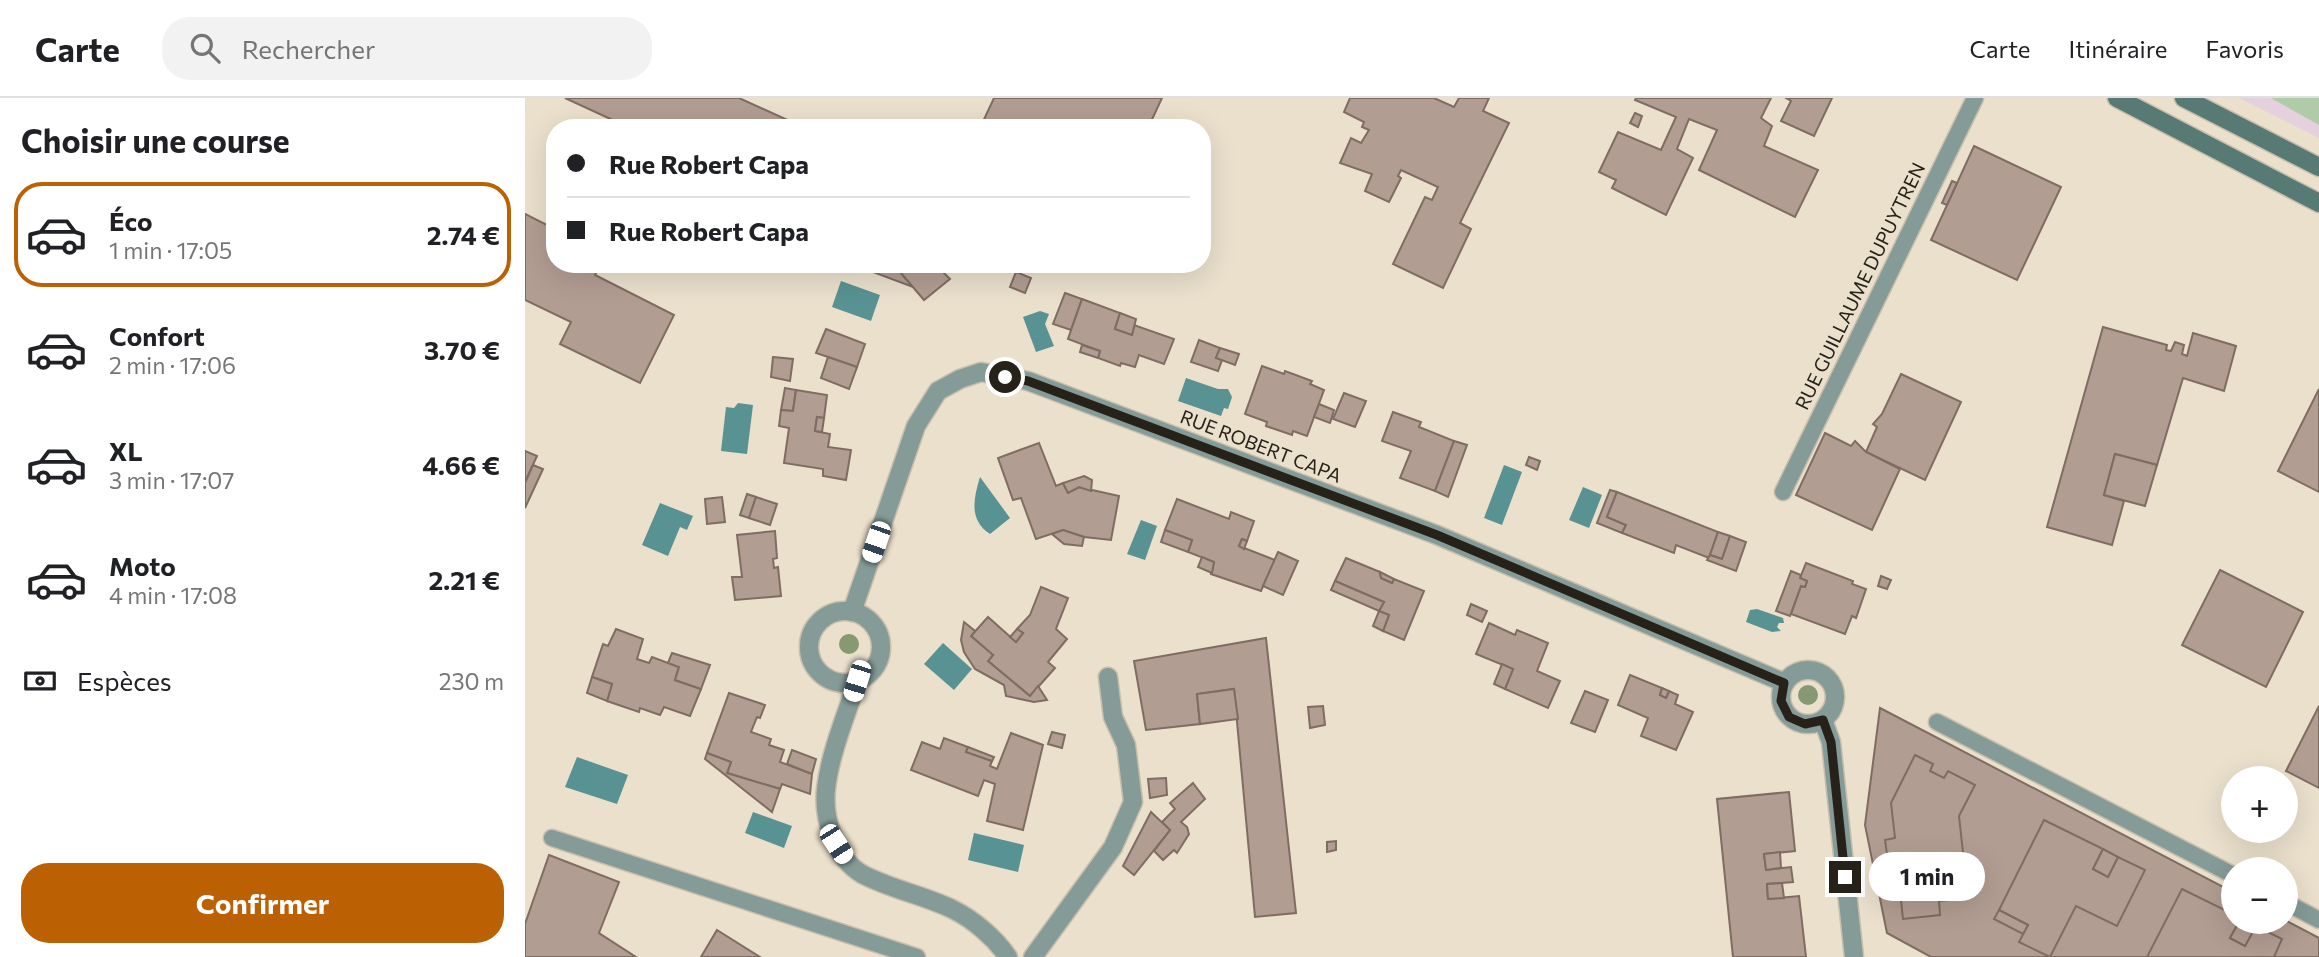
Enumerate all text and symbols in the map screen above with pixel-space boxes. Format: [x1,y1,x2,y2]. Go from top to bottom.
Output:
search box [162,17,652,80]
text: Carte [35,28,120,69]
icon: search [186,29,224,67]
text: Rechercher [242,33,375,64]
text: Carte [1970,34,2031,63]
text: Itinéraire [2069,34,2168,63]
text: Favoris [2206,34,2284,63]
text: Choisir une course [21,120,290,160]
text: Rue Robert Capa [609,148,809,179]
street label: RUE GUILLAUME DUPUYTREN [1790,159,1929,413]
icon: car [25,203,88,266]
text: Éco [109,205,153,236]
text: Rue Robert Capa [609,215,809,246]
text: 2.74 € [427,219,500,250]
text: 1 min · 17:05 [109,236,232,264]
icon: car [25,318,88,381]
text: Confort [109,320,205,351]
text: 3.70 € [424,334,500,365]
text: 2 min · 17:06 [109,351,236,379]
route start [989,361,1021,393]
street label: RUE ROBERT CAPA [1177,404,1345,487]
icon: car [25,433,88,496]
text: XL [109,435,143,466]
text: 4.66 € [422,449,500,480]
text: 3 min · 17:07 [109,466,234,494]
car [860,519,893,565]
icon: car [25,548,88,611]
text: Moto [109,550,176,581]
text: 2.21 € [428,564,500,595]
text: 4 min · 17:08 [109,581,237,609]
car [841,658,874,704]
icon: cash [21,662,59,700]
text: Espèces [77,665,172,696]
text: 230 m [439,667,504,695]
map controls [2221,766,2298,934]
button: + [2221,766,2298,843]
car [816,821,857,867]
callout: 1 min [1869,852,1985,902]
button: − [2221,857,2298,934]
route end [1829,861,1861,893]
text: 1 min [1900,862,1954,890]
button: Confirmer [21,863,504,943]

